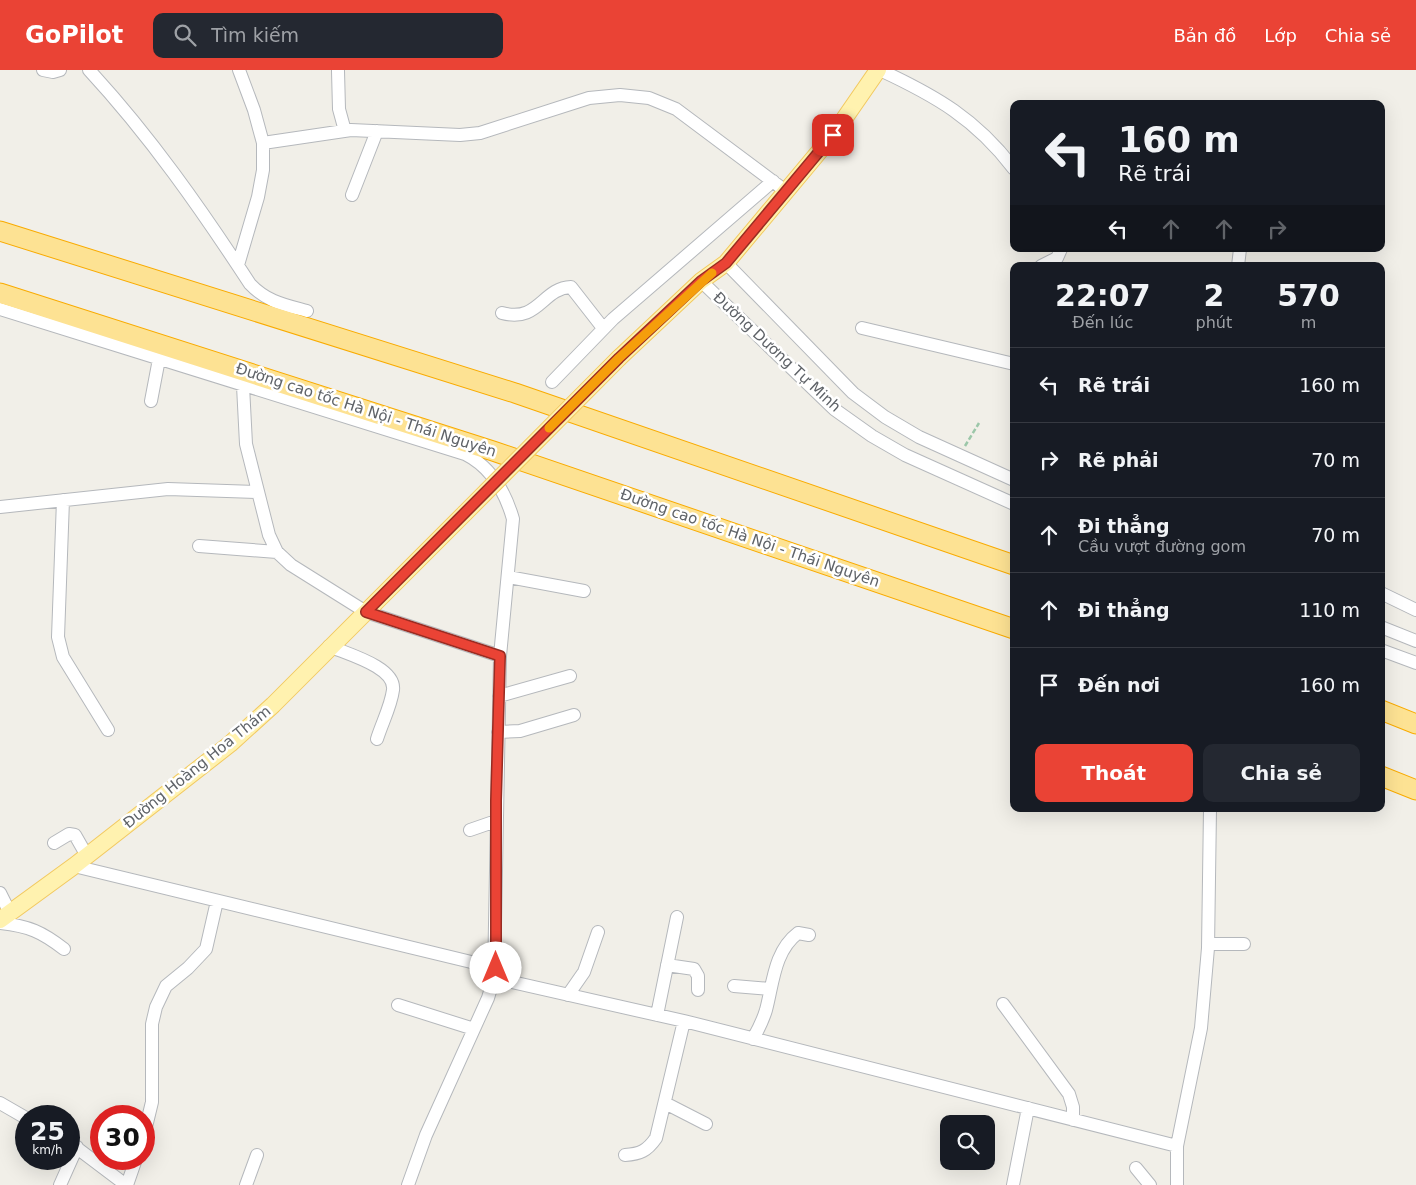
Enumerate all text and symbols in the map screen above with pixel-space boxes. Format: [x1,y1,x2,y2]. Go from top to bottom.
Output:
search box [153,13,503,58]
text: GoPilot [25,21,123,49]
icon: search [171,21,199,49]
text: Tìm kiếm [211,24,299,46]
text: Bản đồ [1173,25,1236,46]
text: Lớp [1264,25,1297,46]
text: Chia sẻ [1325,25,1391,46]
pin [812,114,854,156]
icon: left [1035,120,1100,185]
text: 160 m [1118,120,1240,160]
icon: arrive [819,121,847,149]
text: Rẽ trái [1118,161,1191,186]
icon: left [1104,215,1132,243]
icon: ahead [1157,215,1185,243]
icon: ahead [1210,215,1238,243]
icon: right [1263,215,1291,243]
text: 22:07 [1055,278,1151,313]
text: 2 [1203,278,1224,313]
text: 570 [1277,278,1340,313]
street label: Đường Dương Tự Minh [710,288,844,416]
text: Đến lúc [1072,313,1133,332]
text: phút [1196,313,1232,332]
text: m [1301,313,1316,332]
street label: Đường cao tốc Hà Nội - Thái Nguyên [233,359,499,461]
icon: left [1035,371,1063,399]
text: Rẽ trái [1078,374,1150,396]
text: 160 m [1299,374,1360,396]
icon: right [1035,446,1063,474]
text: Rẽ phải [1078,449,1159,471]
text: 70 m [1311,449,1360,471]
street label: Đường cao tốc Hà Nội - Thái Nguyên [618,485,882,591]
text: Đi thẳng [1078,515,1170,537]
icon: ahead [1035,521,1063,549]
text: 70 m [1311,524,1360,546]
text: Cầu vượt đường gom [1078,537,1246,556]
icon: ahead [1035,596,1063,624]
text: Đi thẳng [1078,599,1170,621]
text: 110 m [1299,599,1360,621]
icon: arrive [1035,671,1063,699]
text: Đến nơi [1078,674,1160,696]
text: 160 m [1299,674,1360,696]
street label: Đường Hoàng Hoa Thám [120,702,274,832]
button: Thoát [1035,744,1193,802]
button: Chia sẻ [1203,744,1360,802]
position arrow [469,941,521,993]
speed limit sign: 30 [90,1105,155,1170]
map controls [940,1115,995,1170]
button: search [940,1115,995,1170]
text: 25 [30,1117,65,1146]
text: km/h [32,1143,63,1157]

